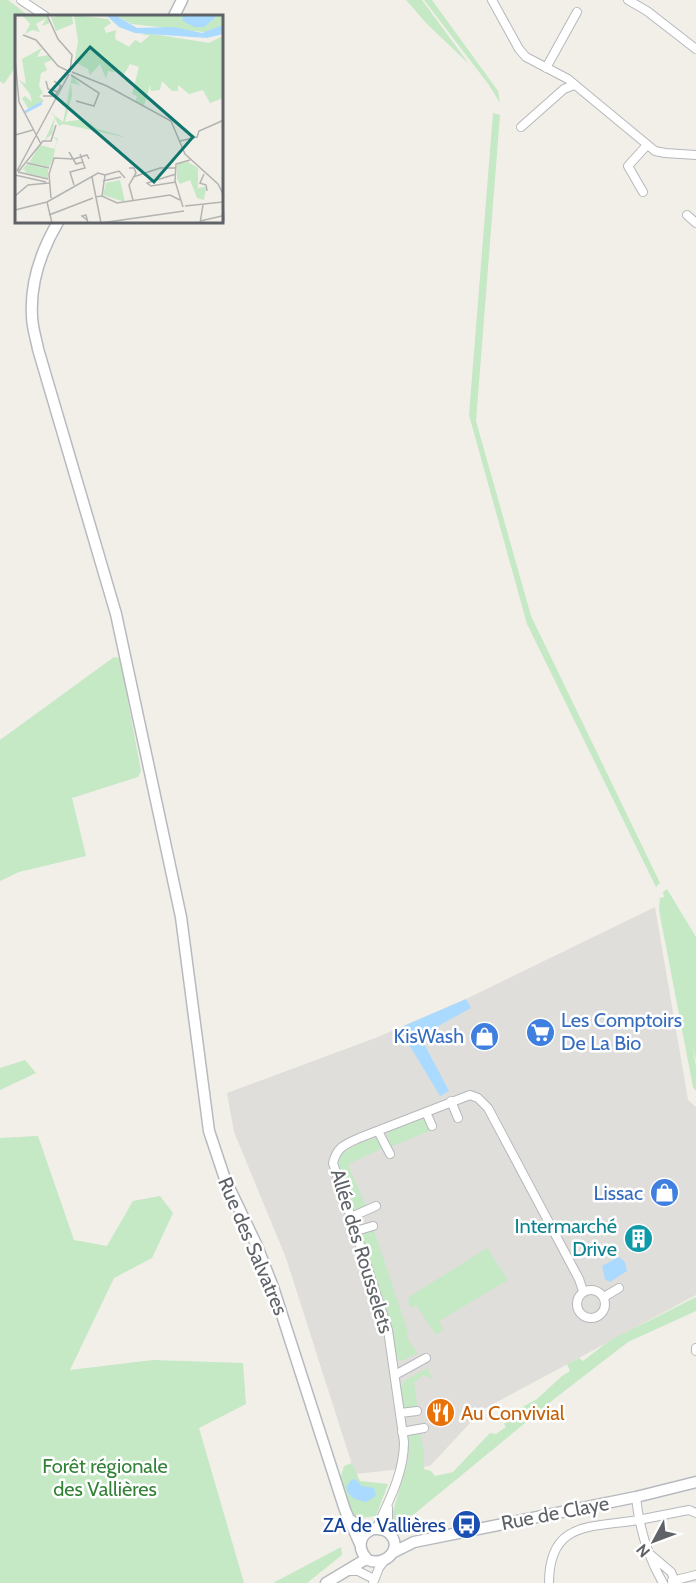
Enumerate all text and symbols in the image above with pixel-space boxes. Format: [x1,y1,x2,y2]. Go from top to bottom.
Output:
inset map [15,15,224,224]
place label: Les Comptoirs De La Bio [561,1008,682,1055]
supermarket icon: Les Comptoirs De La Bio [524,1016,556,1048]
shop icon: KisWash [469,1020,501,1052]
place label: KisWash [393,1024,464,1048]
street label: Allée des Rousselets [326,1166,398,1336]
street label: Rue des Salvatres [213,1173,293,1319]
shop icon: Lissac [648,1177,680,1209]
place label: Lissac [594,1181,643,1205]
place label: Intermarché Drive [514,1214,617,1261]
building icon: Intermarché Drive [622,1222,654,1254]
restaurant icon: Au Convivial [424,1397,456,1429]
place label: Au Convivial [461,1401,565,1425]
park label: Forêt régionale des Vallières [42,1454,168,1501]
street label: Rue de Claye [499,1491,611,1535]
bus stop icon: ZA de Vallières [451,1509,483,1541]
north arrow [624,1511,684,1571]
place label: ZA de Vallières [323,1513,446,1537]
text: N [632,1540,654,1561]

